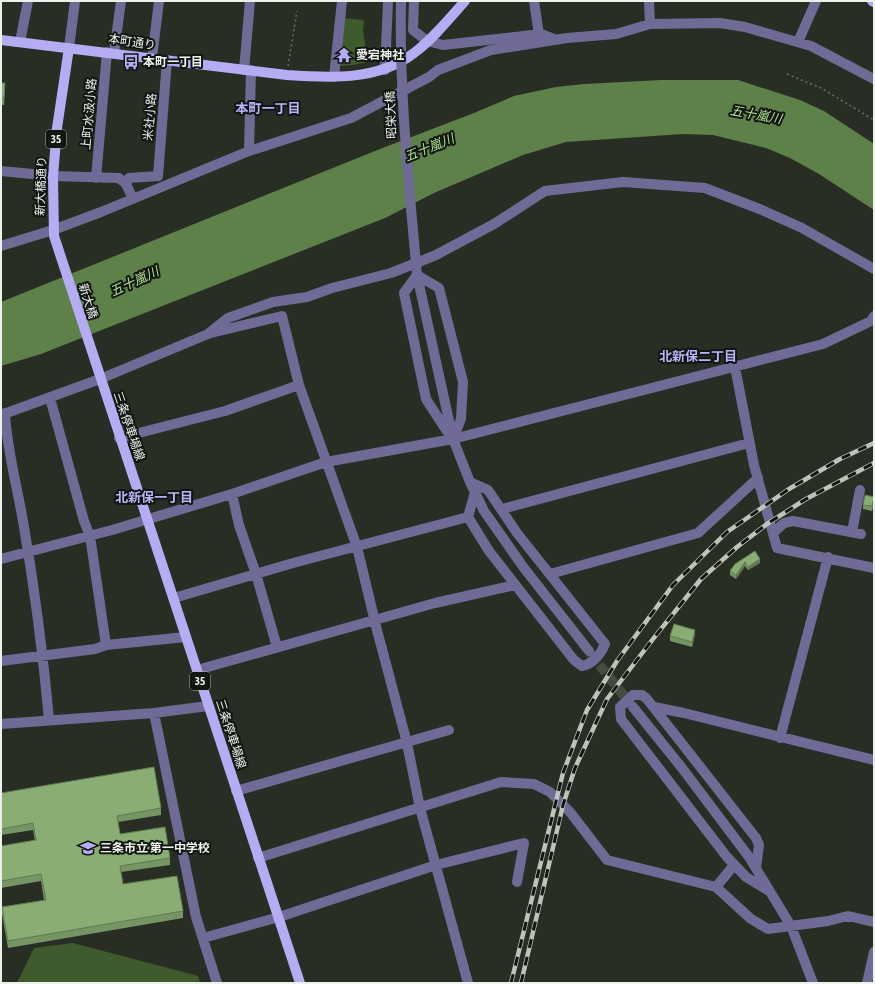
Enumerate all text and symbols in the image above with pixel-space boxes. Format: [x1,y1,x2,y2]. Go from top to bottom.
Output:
street label: 本町通り [107,32,157,52]
temple icon: 愛宕神社 [335,46,353,64]
place label: 愛宕神社 [356,48,404,62]
bus stop icon: 本町一丁目 [122,53,140,71]
place label: 本町一丁目 [143,55,203,69]
street label: 上町水汲小路 [79,78,99,150]
street label: 昭栄大橋 [383,91,399,139]
street label: 米社小路 [141,92,159,142]
district label: 本町一丁目 [235,101,301,116]
water label: 五十嵐川 [729,103,785,127]
road number: 35 [46,130,66,148]
water label: 五十嵐川 [402,130,458,164]
street label: 新大橋通り [33,156,49,216]
water label: 五十嵐川 [107,263,163,299]
street label: 新大橋 [76,282,100,320]
district label: 北新保二丁目 [659,349,737,364]
street label: 三条停車場線 [111,390,147,462]
district label: 北新保一丁目 [115,490,193,505]
road number: 35 [190,672,210,690]
street label: 三条停車場線 [213,698,249,770]
school or university icon: 三条市立 第一中学校 [79,839,97,857]
place label: 三条市立 第一中学校 [100,841,210,855]

